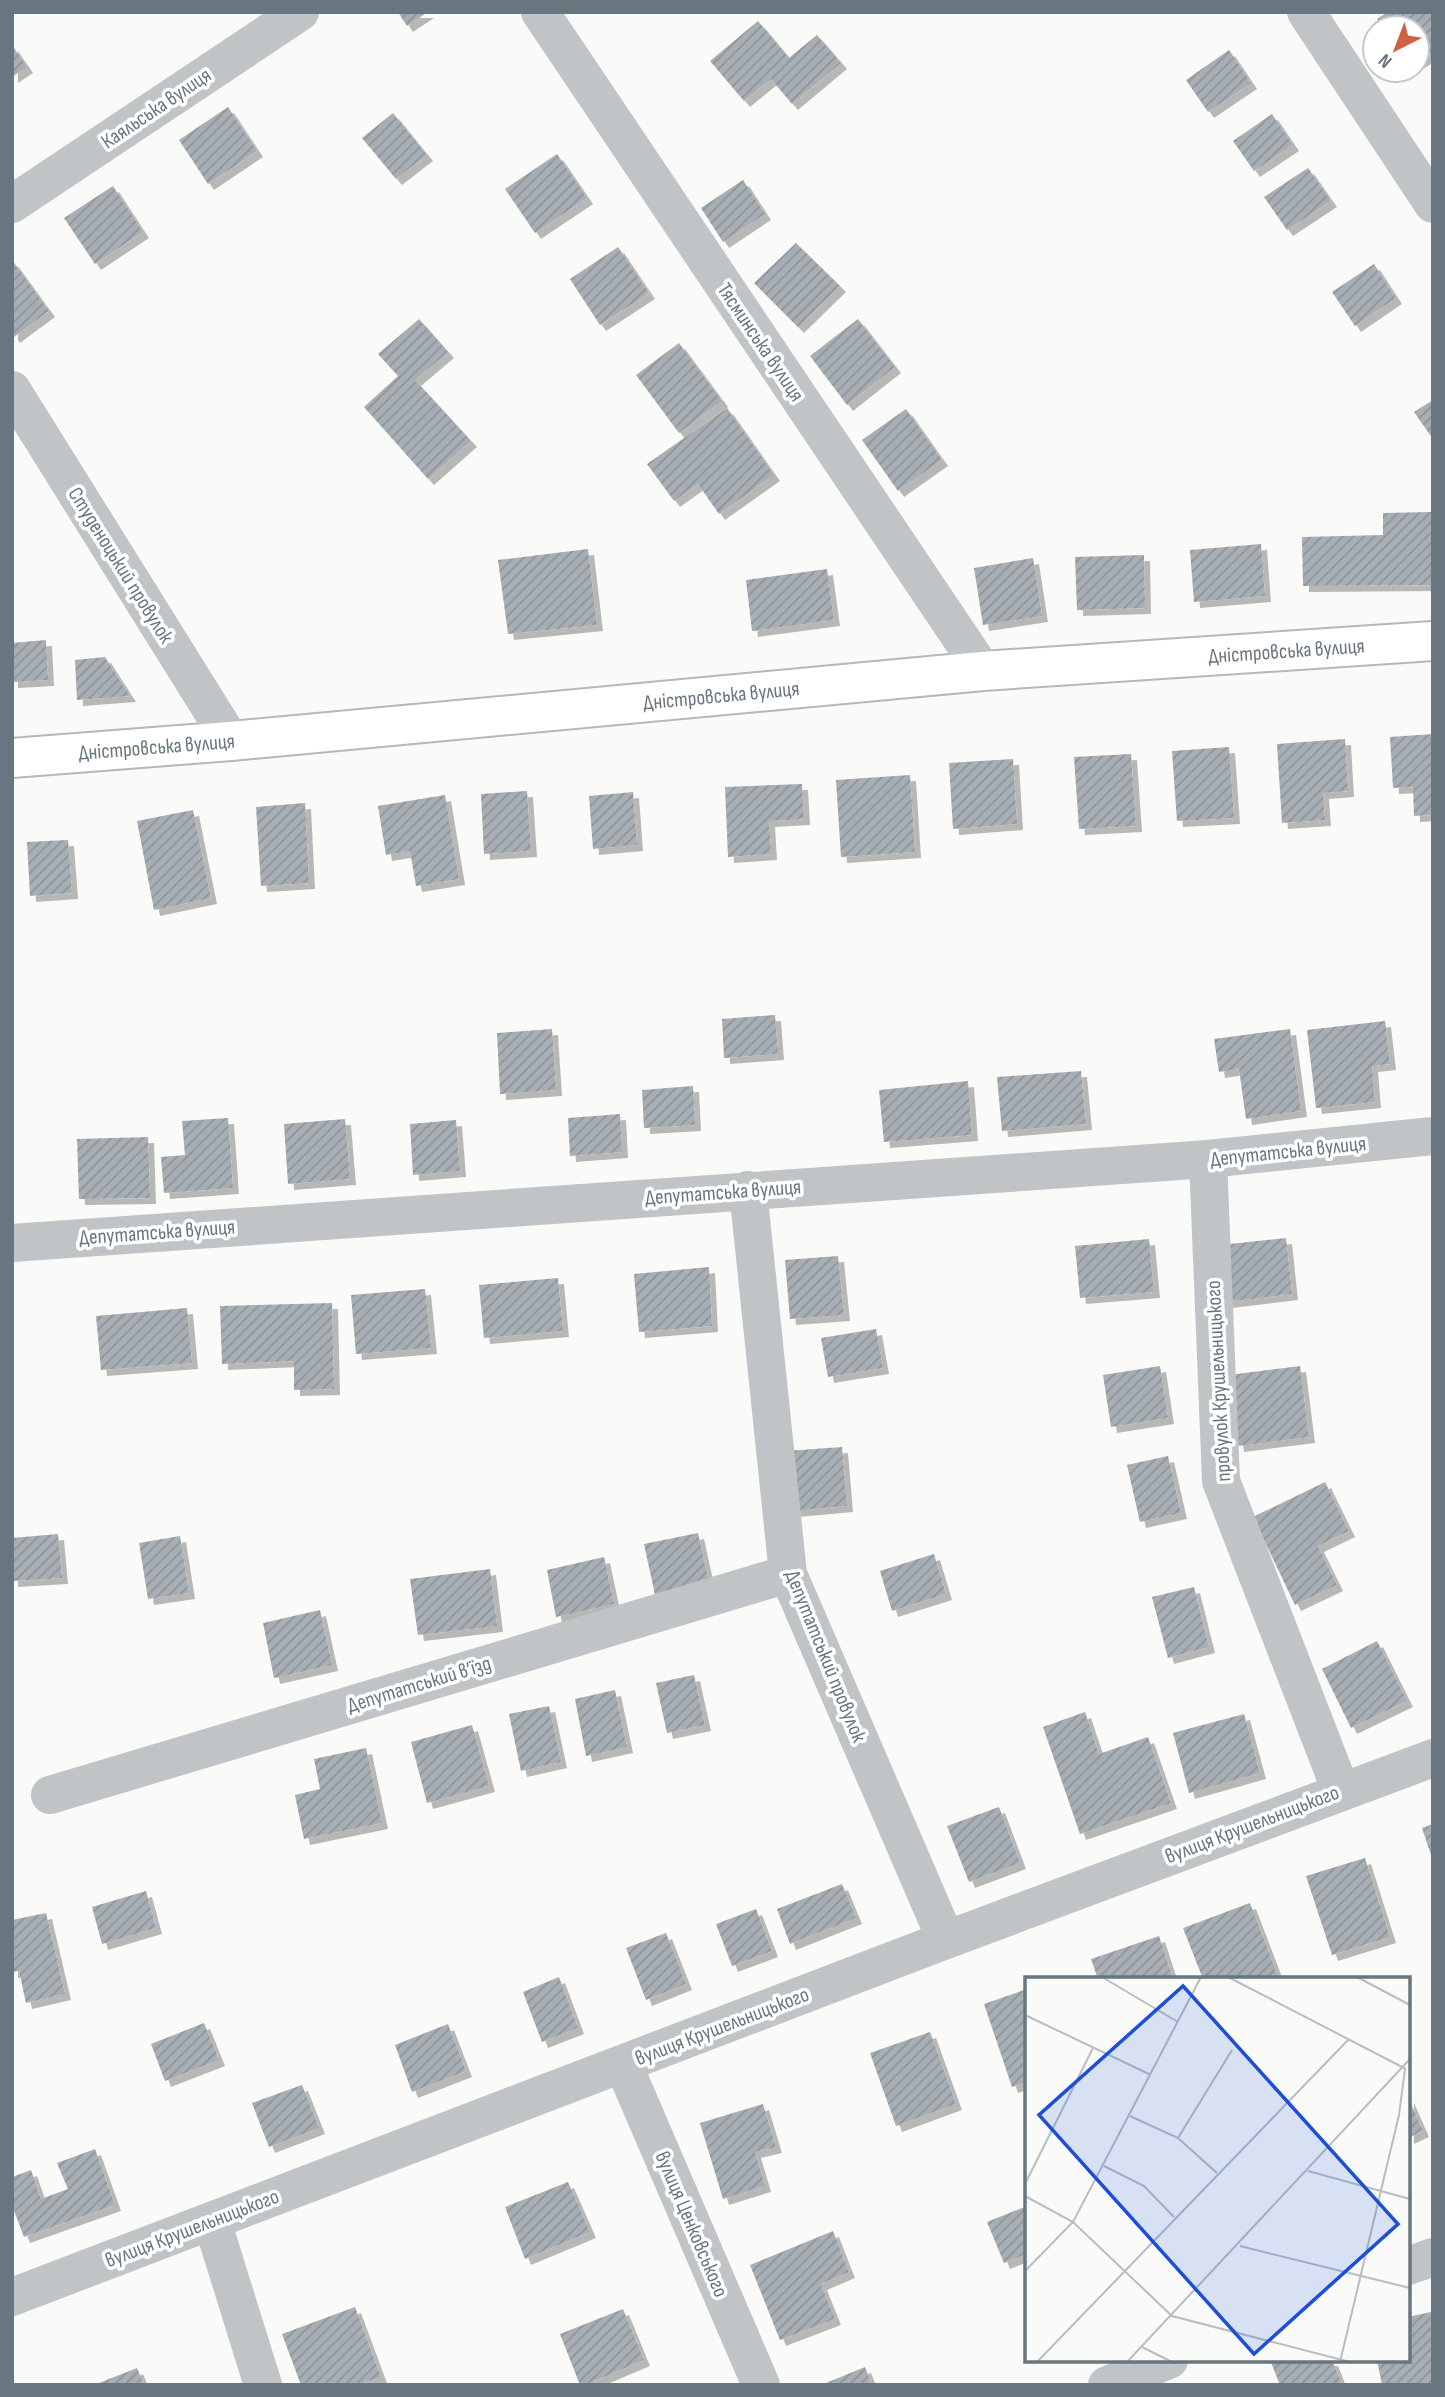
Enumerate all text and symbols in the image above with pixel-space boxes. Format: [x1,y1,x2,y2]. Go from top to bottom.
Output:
north arrow [1361,14,1431,84]
text: N [1374,49,1397,72]
street label: Каяльська вулиця [97,63,216,154]
street label: Тясминська вулиця [712,278,809,406]
street label: Студеноцький провулок [62,483,179,648]
street label: Дністровська вулиця [1207,634,1365,669]
street label: Дністровська вулиця [642,676,800,716]
street label: Дністровська вулиця [78,729,236,766]
street label: Депутатська вулиця [1209,1131,1367,1172]
street label: Депутатська вулиця [644,1175,802,1210]
street label: Депутатська вулиця [78,1215,236,1250]
street label: провулок Крушельницького [1201,1280,1236,1482]
street label: Депутатський провулок [780,1566,872,1746]
street label: Депутатський в’їзд [344,1651,494,1718]
street label: вулиця Крушельницького [1162,1780,1343,1869]
inset map [1025,1977,1410,2362]
street label: вулиця Крушельницького [632,1982,813,2071]
street label: вулиця Ценковського [650,2148,733,2301]
street label: вулиця Крушельницького [102,2184,283,2273]

